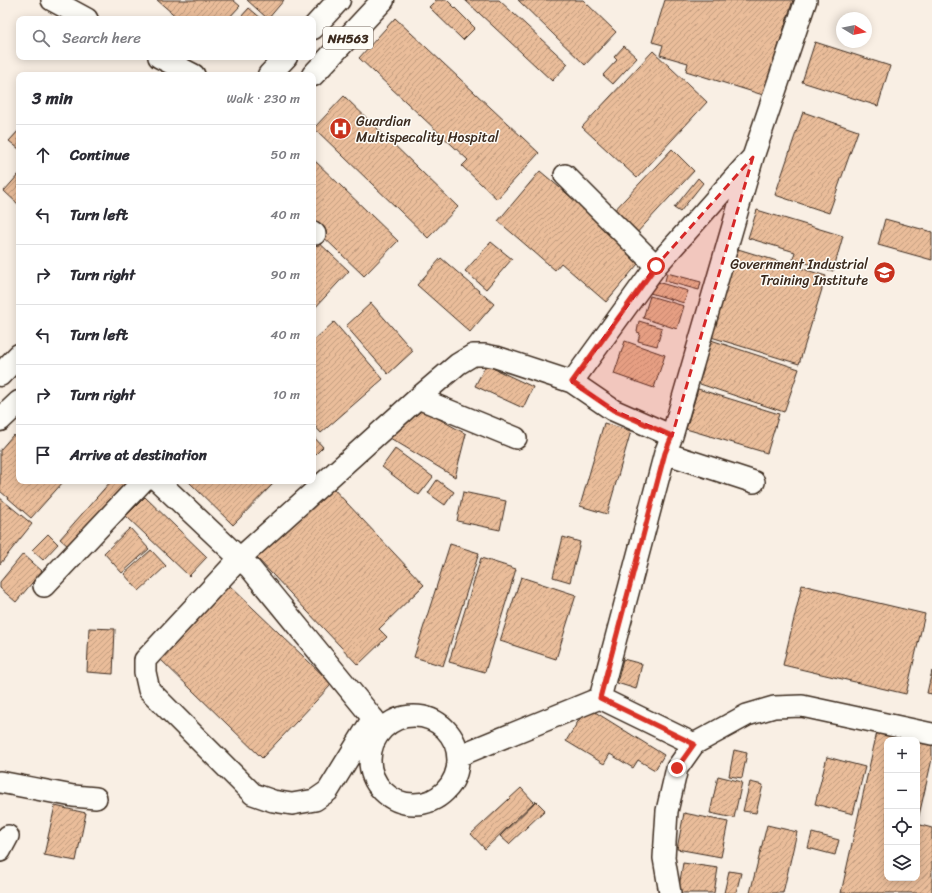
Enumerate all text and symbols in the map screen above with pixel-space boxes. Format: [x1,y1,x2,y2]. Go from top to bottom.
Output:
north arrow [836,12,872,48]
search box [16,16,316,60]
text: Search here [62,25,141,51]
icon: search [30,27,52,49]
road number: NH563 [323,27,373,49]
text: 3 min [32,83,73,113]
text: Walk · 230 m [226,87,300,110]
place label: Guardian Multispecality Hospital [356,109,500,150]
hospital icon: Guardian Multispecality Hospital [328,116,354,142]
text: Continue [70,142,130,168]
text: 50 m [270,143,300,166]
icon: ahead [32,144,54,166]
text: Turn left [70,202,128,228]
text: 40 m [270,203,300,226]
icon: left [32,204,54,226]
place label: Government Industrial Training Institute [730,252,869,293]
route start [647,257,665,275]
school or university icon: Government Industrial Training Institute [871,259,897,285]
text: Turn right [70,262,135,288]
text: 90 m [270,263,300,286]
icon: right [32,264,54,286]
text: Turn left [70,322,128,348]
text: 40 m [270,323,300,346]
icon: left [32,324,54,346]
text: Turn right [70,382,135,408]
text: 10 m [273,383,300,406]
icon: right [32,384,54,406]
text: Arrive at destination [70,442,207,468]
icon: arrive [32,444,54,466]
map controls [884,737,920,881]
button: + [884,737,920,773]
route end [668,759,686,777]
button: − [884,773,920,809]
button: locate [884,809,920,845]
button: layers [884,845,920,881]

